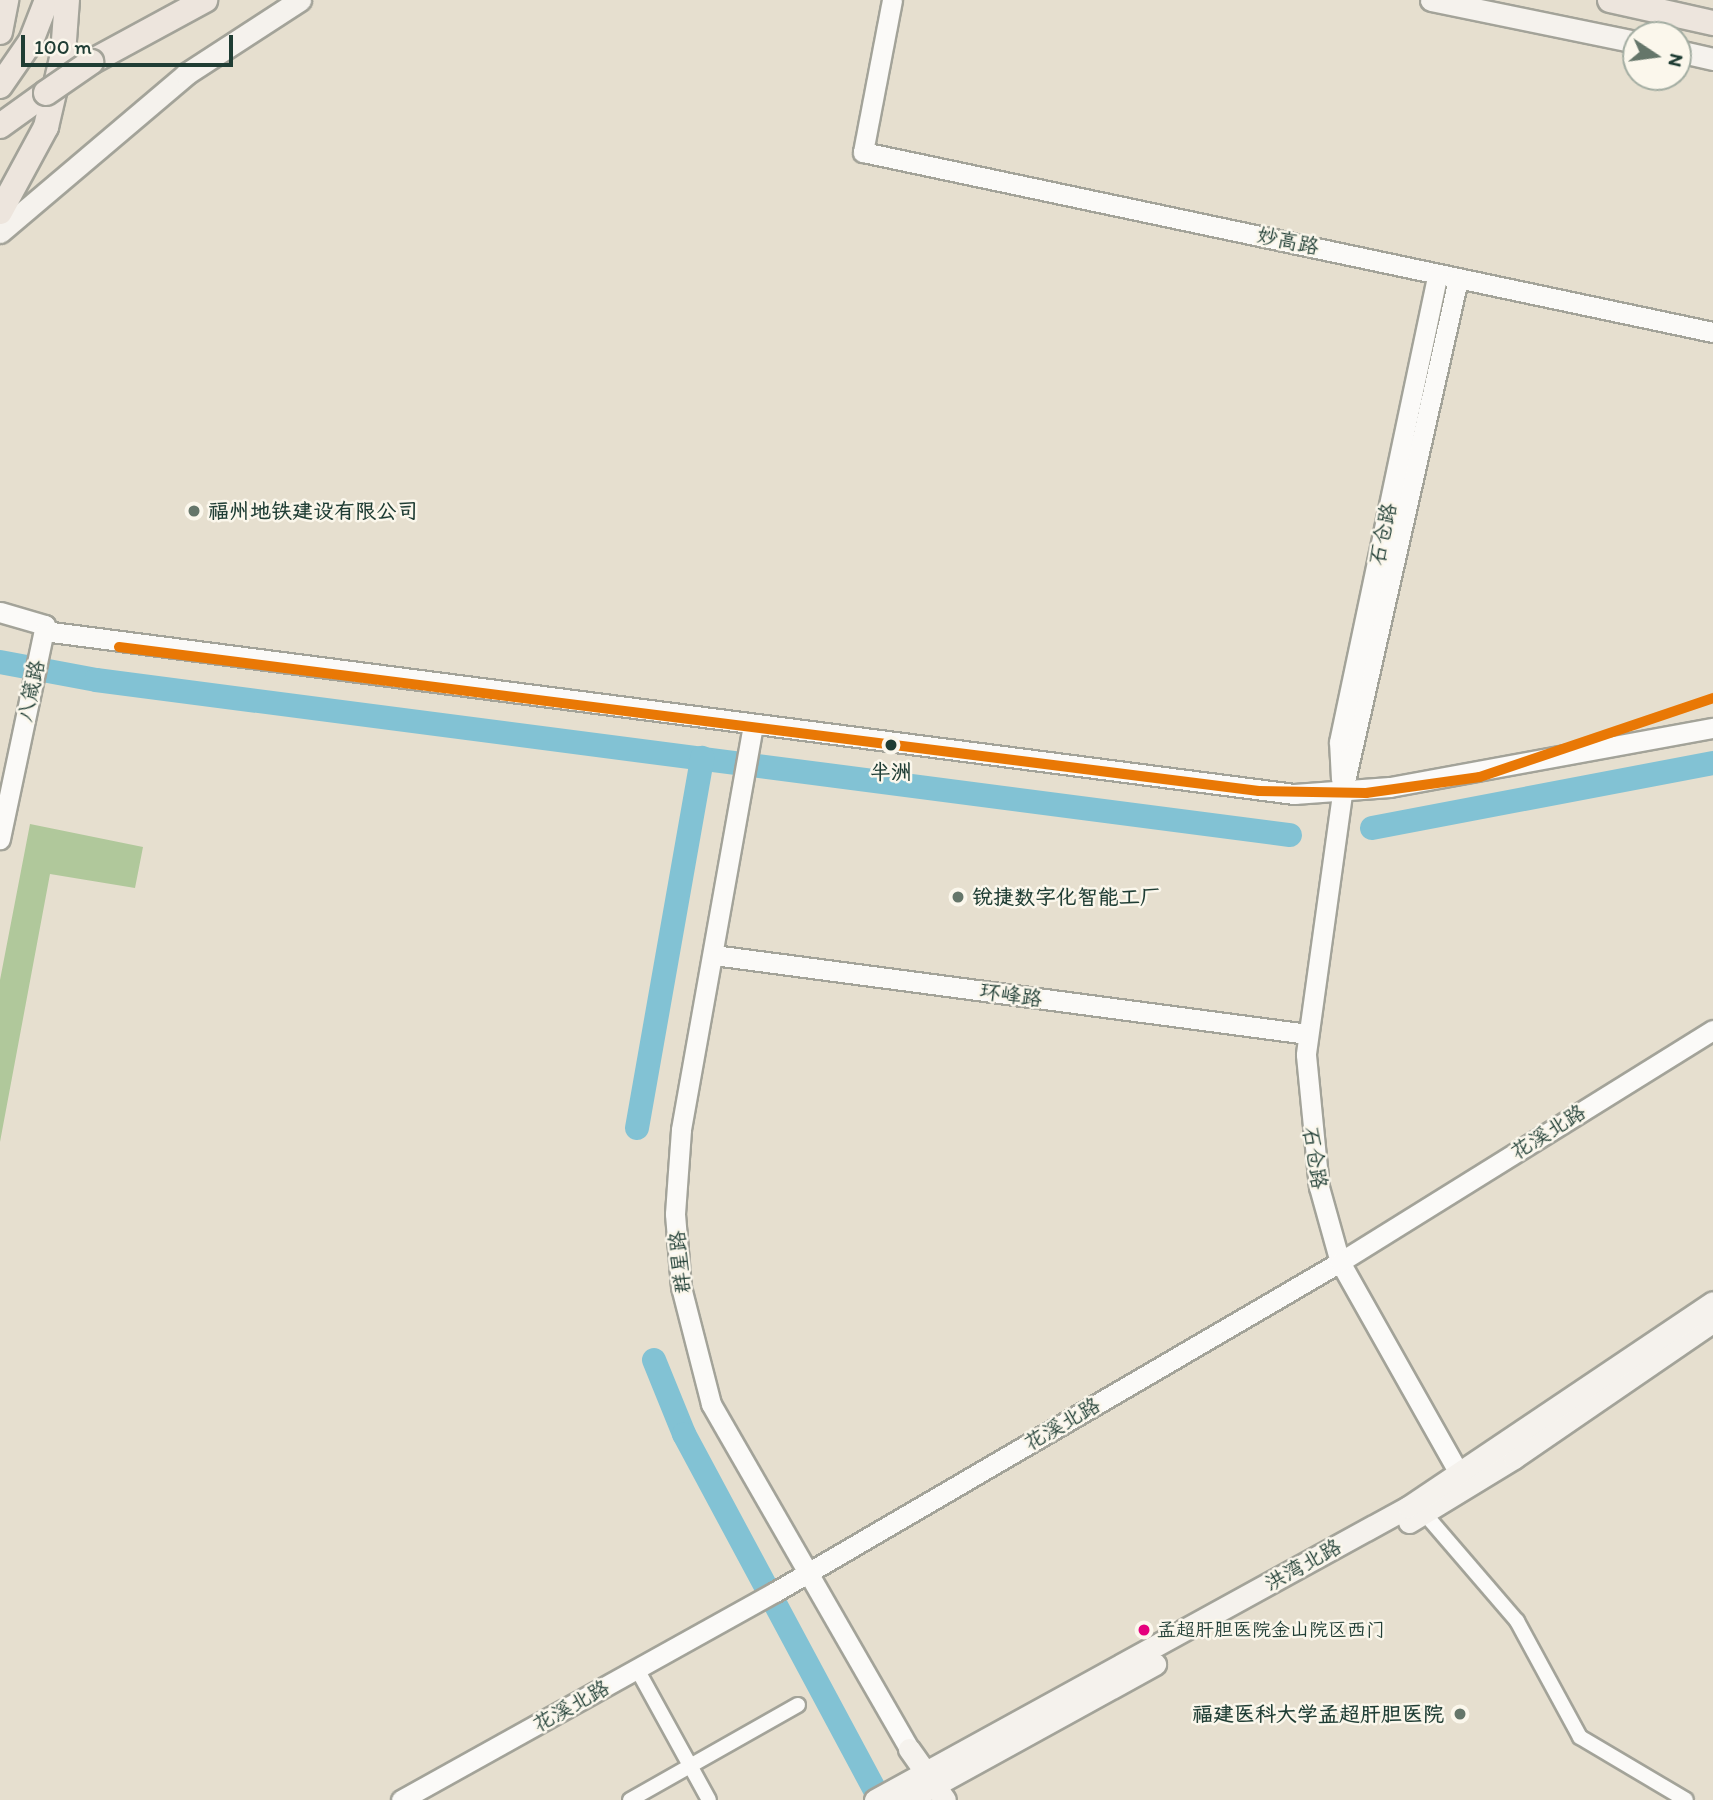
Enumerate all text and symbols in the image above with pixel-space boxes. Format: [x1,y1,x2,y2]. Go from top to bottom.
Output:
scale bar [24,21,236,65]
north arrow [1622,21,1692,91]
text: 100 m [34,34,92,59]
text: N [1663,52,1689,69]
street label: 妙高路 [1255,222,1321,260]
place label: 福州地铁建设有限公司 [208,498,418,524]
street label: 石仓路 [1364,501,1402,567]
marker: 福州地铁建设有限公司 [186,503,202,519]
street label: 八箴路 [12,658,50,724]
marker: 半洲 [880,734,902,756]
place label: 半洲 [870,759,912,785]
place label: 锐捷数字化智能工厂 [972,884,1161,910]
marker: 锐捷数字化智能工厂 [950,889,966,905]
street label: 环峰路 [978,978,1044,1012]
street label: 花溪北路 [1506,1099,1590,1165]
street label: 石仓路 [1298,1125,1332,1191]
street label: 群星路 [664,1229,696,1295]
street label: 花溪北路 [1019,1392,1105,1456]
street label: 洪湾北路 [1260,1534,1346,1596]
place label: 孟超肝胆医院金山院区西门 [1157,1619,1385,1641]
marker: 孟超肝胆医院金山院区西门 [1137,1623,1151,1637]
street label: 花溪北路 [528,1675,614,1737]
place label: 福建医科大学孟超肝胆医院 [1192,1701,1444,1727]
marker: 福建医科大学孟超肝胆医院 [1450,1704,1470,1724]

